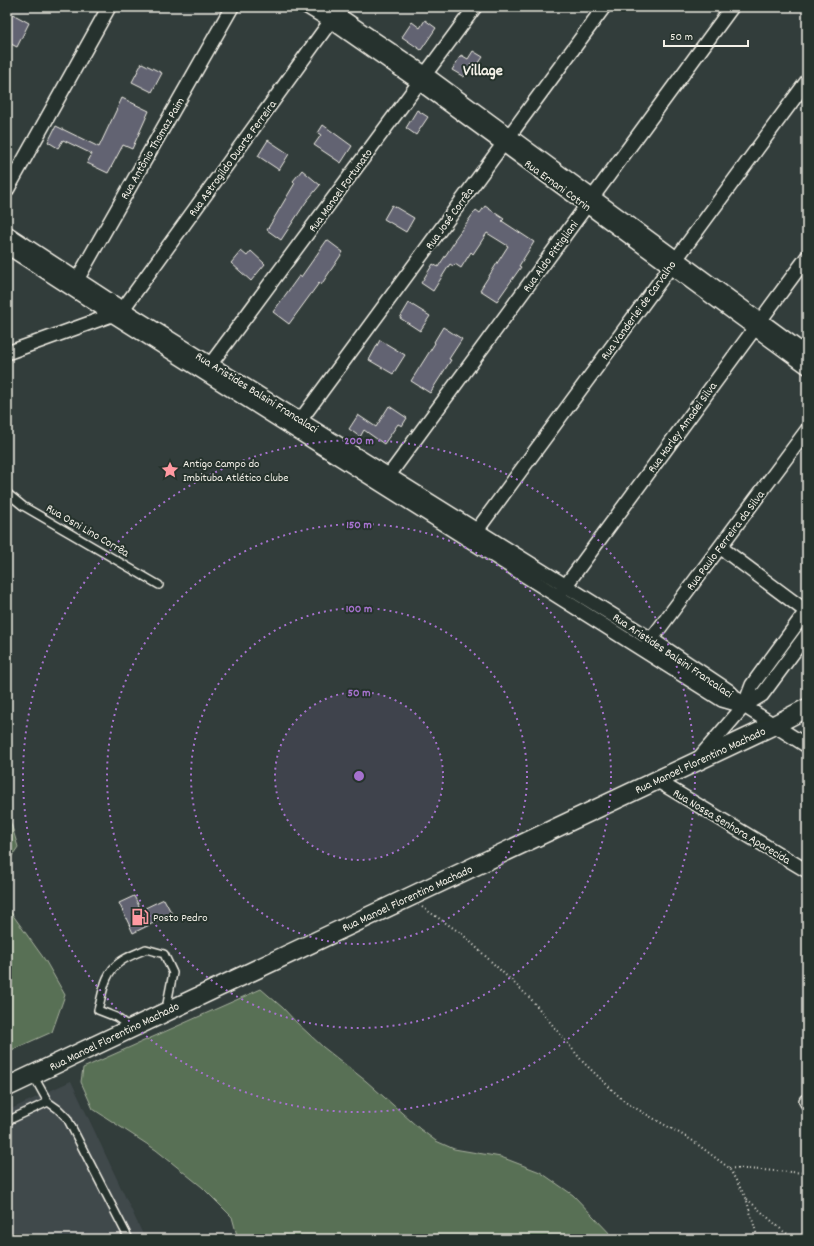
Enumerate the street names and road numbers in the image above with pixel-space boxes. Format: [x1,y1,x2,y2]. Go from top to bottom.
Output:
street label: Rua Antônio Thomaz Paim [117,95,190,203]
street label: Rua Astrogildo Duarte Ferreira [185,97,282,221]
street label: Rua Manoel Fortunato [305,146,377,236]
street label: Rua Ernani Cotrin [520,156,594,217]
street label: Rua José Corrêa [422,184,479,253]
street label: Rua Aldo Pittigliani [519,218,583,296]
street label: Rua Vanderlei de Carvalho [597,258,681,364]
street label: Rua Aristides Balsini Francalaci [192,348,321,438]
street label: Rua Harley Amadei Silva [644,379,722,477]
street label: Rua Paulo Ferreira da Silva [683,487,770,594]
street label: Rua Osni Lino Corrêa [42,501,132,562]
street label: Rua Aristides Balsini Francalaci [609,610,736,703]
street label: Rua Manoel Florentino Machado [632,724,769,799]
street label: Rua Nossa Senhora Aparecida [669,785,794,869]
street label: Rua Manoel Florentino Machado [339,862,476,937]
street label: Rua Manoel Florentino Machado [47,998,182,1076]

